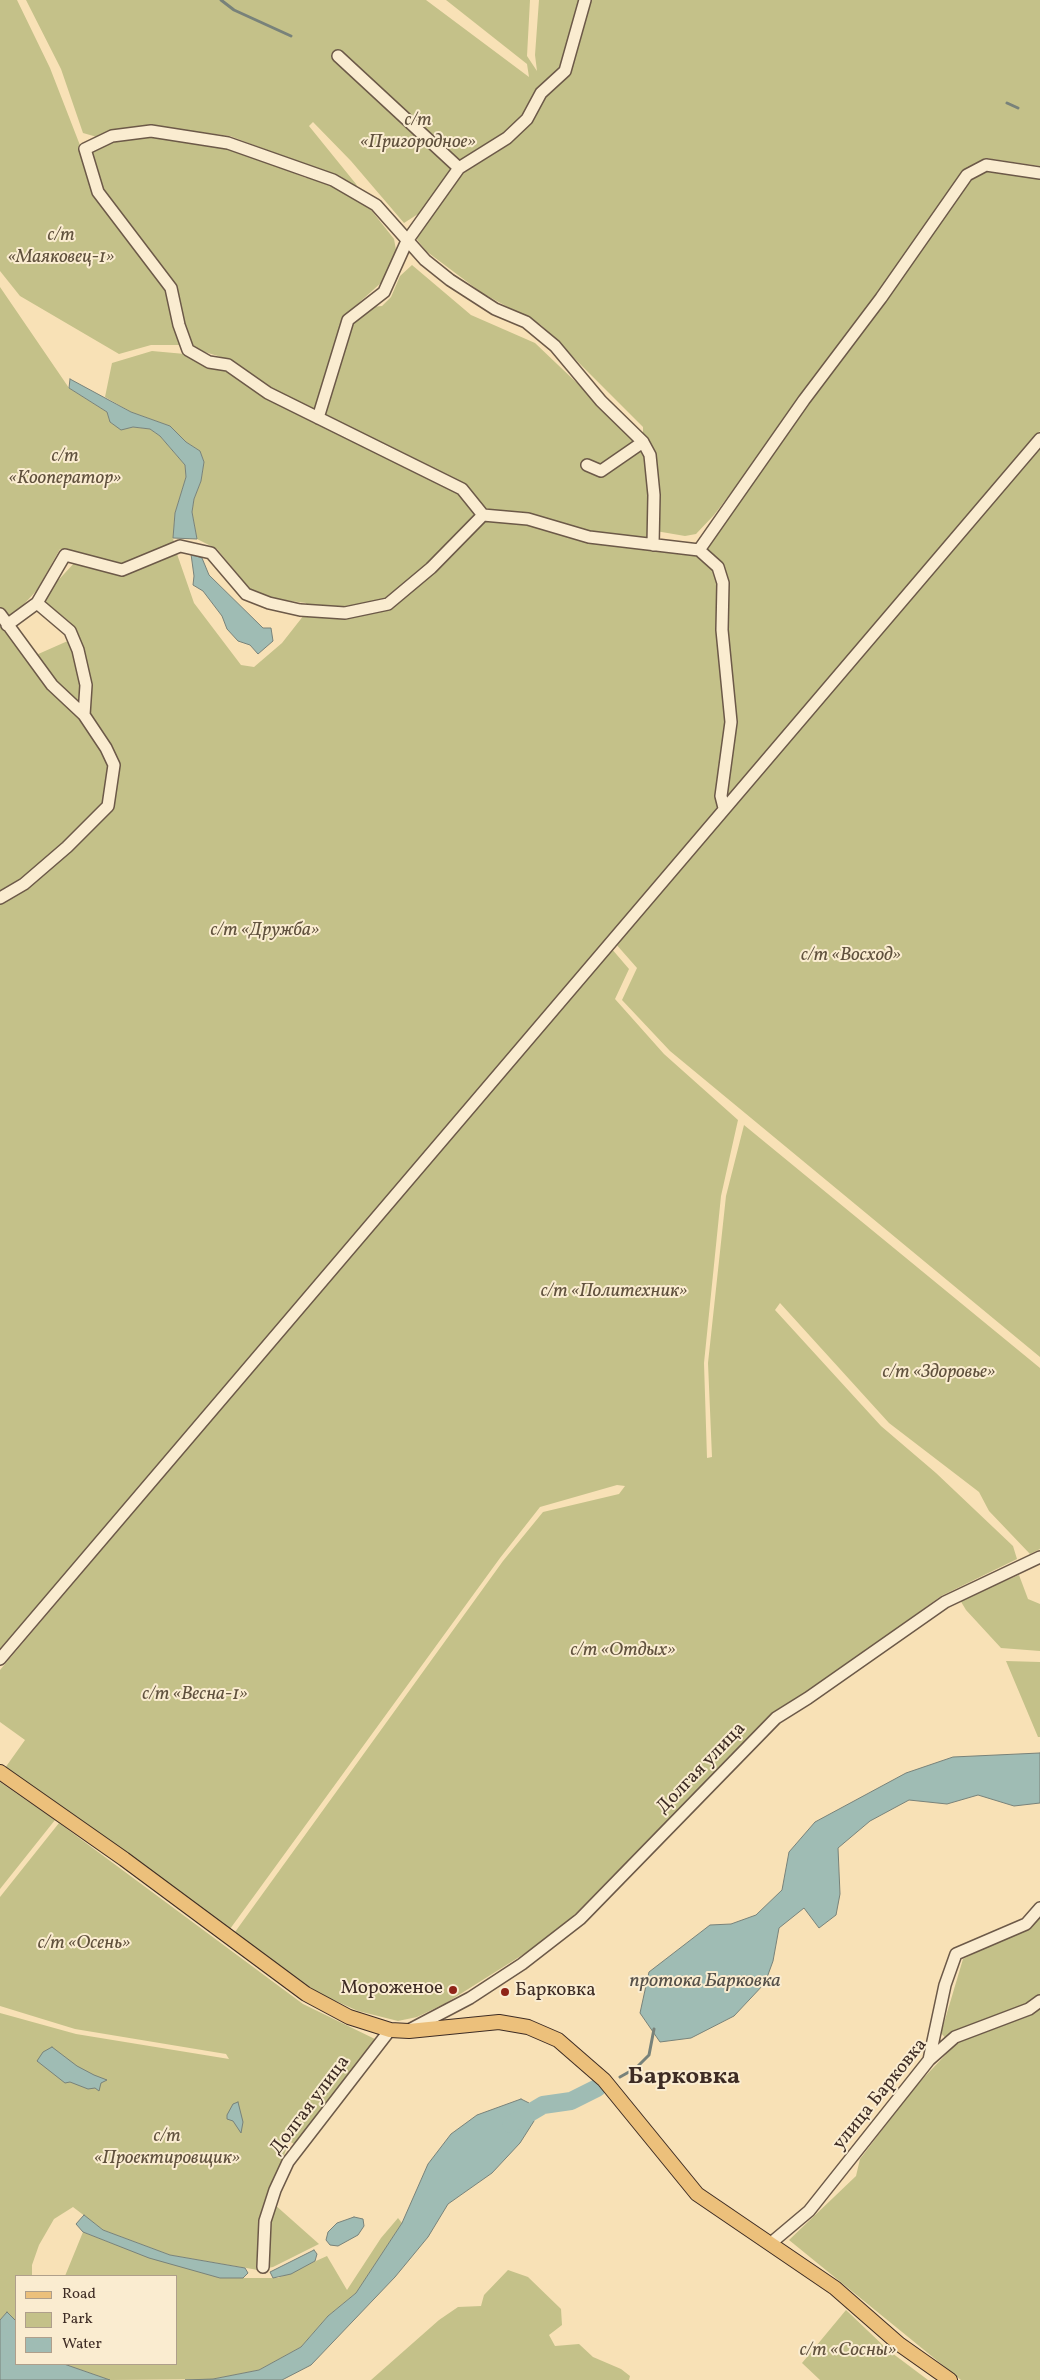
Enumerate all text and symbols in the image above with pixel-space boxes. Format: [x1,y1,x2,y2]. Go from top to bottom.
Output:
park label: с/т «Пригородное» [360,111,476,155]
park label: с/т «Маяковец-1» [8,226,114,270]
park label: с/т «Кооператор» [9,447,121,491]
park label: с/т «Дружба» [211,921,319,943]
park label: с/т «Восход» [801,946,901,968]
park label: с/т «Политехник» [541,1282,687,1304]
park label: с/т «Здоровье» [883,1363,995,1385]
park label: с/т «Отдых» [570,1641,676,1663]
park label: с/т «Весна-1» [142,1685,248,1707]
street label: Долгая улица [653,1718,751,1820]
park label: с/т «Осень» [38,1934,130,1956]
water label: протока Барковка [629,1970,781,1994]
place label: Мороженое [340,1979,443,2001]
place label: Барковка [515,1981,596,2003]
marker: Мороженое [447,1984,459,1996]
marker: Барковка [499,1986,511,1998]
street label: улица Барковка [829,2034,933,2156]
street label: Долгая улица [266,2052,356,2160]
district label: Барковка [628,2065,740,2093]
park label: с/т «Проектировщик» [94,2127,240,2171]
legend [15,2275,178,2365]
text: Road [62,2284,96,2305]
text: Park [62,2309,93,2330]
text: Water [62,2334,102,2355]
park label: с/т «Сосны» [800,2341,896,2363]

